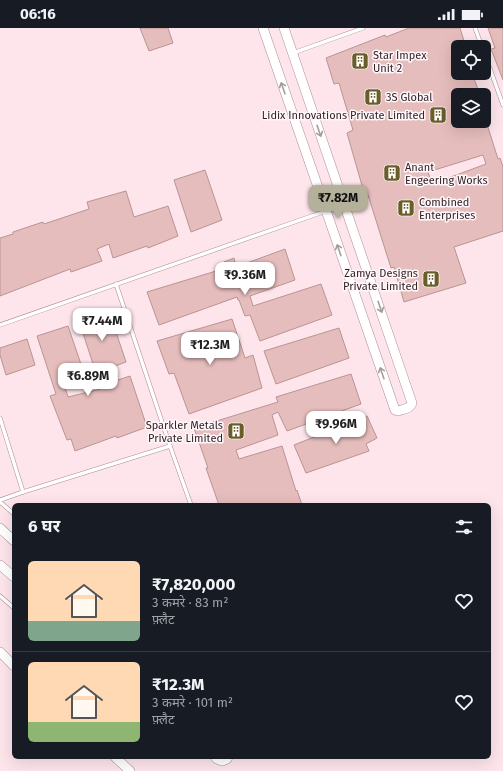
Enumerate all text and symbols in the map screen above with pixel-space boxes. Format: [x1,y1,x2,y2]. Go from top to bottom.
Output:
text: 06:16 [20,5,56,23]
map controls [451,40,491,128]
button: locate [451,40,491,80]
place label: Star Impex Unit 2 [373,49,427,75]
building icon: Star Impex Unit 2 [350,51,370,71]
one-way arrow [279,81,286,94]
building icon: 3S Global [363,87,383,107]
button: layers [451,88,491,128]
place label: 3S Global [386,91,432,104]
building icon: Lidix Innovations Private Limited [428,105,448,125]
place label: Lidix Innovations Private Limited [262,109,425,122]
one-way arrow [316,125,324,137]
place label: Anant Engeering Works [405,161,488,187]
building icon: Anant Engeering Works [382,163,402,183]
pin: ₹7.82M [305,185,371,219]
text: ₹7.82M [318,190,358,205]
place label: Combined Enterprises [419,196,475,222]
building icon: Combined Enterprises [396,198,416,218]
one-way arrow [335,245,343,257]
pin: ₹9.36M [212,262,278,296]
text: ₹9.36M [224,267,266,282]
place label: Zamya Designs Private Limited [343,267,418,293]
building icon: Zamya Designs Private Limited [421,269,441,289]
one-way arrow [376,301,384,313]
pin: ₹7.44M [69,308,135,342]
text: ₹7.44M [82,313,122,328]
pin: ₹12.3M [177,332,243,366]
text: ₹12.3M [190,337,230,352]
pin: ₹6.89M [55,363,121,397]
one-way arrow [378,367,386,379]
text: ₹6.89M [67,368,109,383]
pin: ₹9.96M [303,411,369,445]
text: ₹9.96M [315,416,357,431]
place label: Sparkler Metals Private Limited [146,419,223,445]
building icon: Sparkler Metals Private Limited [226,421,246,441]
text: 6 घर [28,516,60,537]
icon: filters [453,516,475,538]
text: ₹7,820,000 [152,574,235,595]
icon: home [60,577,108,625]
icon: heart [453,590,475,612]
text: 3 कमरे · 83 m² [152,595,228,610]
text: फ़्लैट [152,612,175,627]
text: ₹12.3M [152,674,204,695]
icon: home [60,678,108,726]
icon: heart [453,691,475,713]
text: 3 कमरे · 101 m² [152,695,233,710]
text: फ़्लैट [152,712,175,727]

